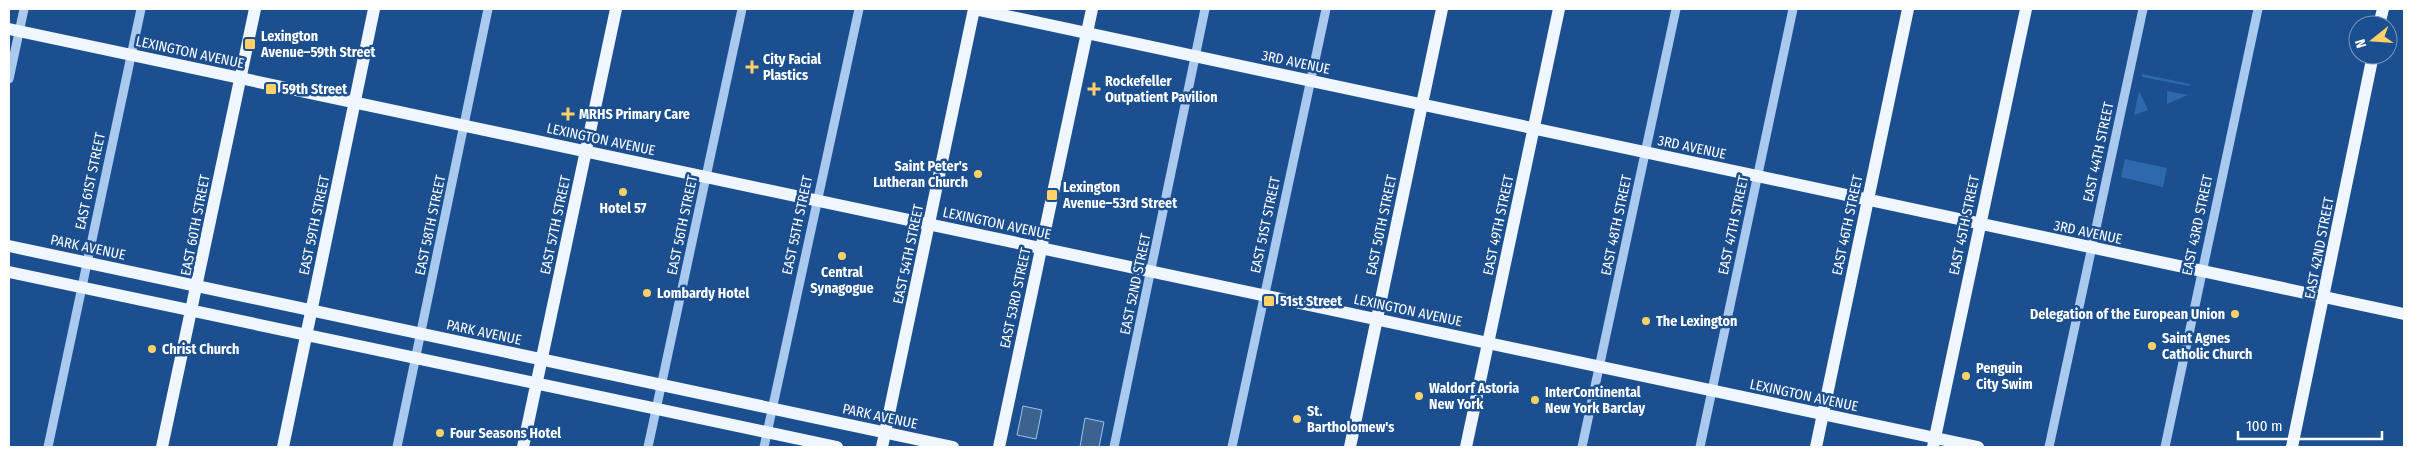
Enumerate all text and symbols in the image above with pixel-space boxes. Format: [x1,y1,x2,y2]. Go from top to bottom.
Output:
north arrow [2348,15,2398,65]
place label: Lexington Avenue–59th Street [260,28,377,61]
street label: LEXINGTON AVENUE [134,33,246,72]
marker: Lexington Avenue–59th Street [243,37,257,51]
text: N [2352,37,2370,50]
street label: 3RD AVENUE [1260,47,1332,78]
place label: City Facial Plastics [763,51,821,84]
marker: City Facial Plastics [745,60,759,74]
place label: Rockefeller Outpatient Pavilion [1105,73,1217,106]
place label: 59th Street [282,81,348,98]
marker: 59th Street [264,82,278,96]
marker: Rockefeller Outpatient Pavilion [1087,82,1101,96]
street label: EAST 44TH STREET [2080,100,2117,204]
place label: MRHS Primary Care [579,106,690,123]
marker: MRHS Primary Care [561,107,575,121]
street label: LEXINGTON AVENUE [545,120,657,159]
street label: EAST 61ST STREET [72,130,109,231]
street label: 3RD AVENUE [1656,132,1728,163]
place label: Saint Peter's Lutheran Church [873,158,968,191]
marker: Saint Peter's Lutheran Church [972,168,984,180]
street label: EAST 60TH STREET [177,173,214,277]
street label: EAST 59TH STREET [296,173,333,277]
street label: EAST 58TH STREET [412,173,450,277]
street label: EAST 56TH STREET [664,173,701,277]
street label: EAST 55TH STREET [779,173,816,276]
street label: EAST 50TH STREET [1363,173,1401,277]
street label: EAST 49TH STREET [1480,173,1518,277]
street label: EAST 48TH STREET [1598,173,1636,277]
street label: EAST 47TH STREET [1715,173,1752,276]
street label: EAST 46TH STREET [1829,173,1867,277]
street label: EAST 45TH STREET [1946,173,1983,276]
street label: EAST 43RD STREET [2179,173,2217,277]
street label: EAST 57TH STREET [537,174,574,276]
street label: EAST 51ST STREET [1247,175,1284,275]
place label: Lexington Avenue–53rd Street [1062,179,1178,212]
marker: Hotel 57 [617,186,629,198]
marker: Lexington Avenue–53rd Street [1045,188,1059,202]
street label: EAST 42ND STREET [2301,195,2338,300]
place label: Hotel 57 [600,200,646,217]
street label: EAST 54TH STREET [890,202,927,305]
street label: LEXINGTON AVENUE [941,204,1053,243]
street label: 3RD AVENUE [2052,217,2124,248]
street label: PARK AVENUE [49,231,127,264]
street label: EAST 52ND STREET [1116,231,1155,336]
street label: EAST 53RD STREET [997,246,1035,350]
marker: Central Synagogue [836,250,848,262]
place label: Central Synagogue [810,264,874,297]
place label: Lombardy Hotel [657,285,749,302]
marker: Lombardy Hotel [641,287,653,299]
street label: LEXINGTON AVENUE [1352,291,1464,330]
place label: 51st Street [1280,293,1343,310]
marker: 51st Street [1262,294,1276,308]
place label: Delegation of the European Union [2030,306,2225,323]
marker: Delegation of the European Union [2229,308,2241,320]
place label: The Lexington [1656,313,1737,330]
marker: The Lexington [1640,315,1652,327]
street label: PARK AVENUE [445,316,523,349]
place label: Saint Agnes Catholic Church [2162,330,2252,363]
marker: Saint Agnes Catholic Church [2146,340,2158,352]
place label: Christ Church [162,341,239,358]
marker: Christ Church [146,343,158,355]
place label: Penguin City Swim [1976,360,2033,393]
marker: Penguin City Swim [1960,370,1972,382]
street label: LEXINGTON AVENUE [1748,376,1860,415]
place label: Waldorf Astoria New York [1429,380,1519,413]
place label: InterContinental New York Barclay [1545,384,1645,417]
marker: Waldorf Astoria New York [1413,390,1425,402]
marker: InterContinental New York Barclay [1529,394,1541,406]
street label: PARK AVENUE [841,400,919,433]
place label: St. Bartholomew's [1307,403,1394,436]
scale bar [2238,408,2382,440]
marker: St. Bartholomew's [1291,413,1303,425]
text: 100 m [2246,417,2283,435]
place label: Four Seasons Hotel [450,425,561,442]
marker: Four Seasons Hotel [434,427,446,439]

